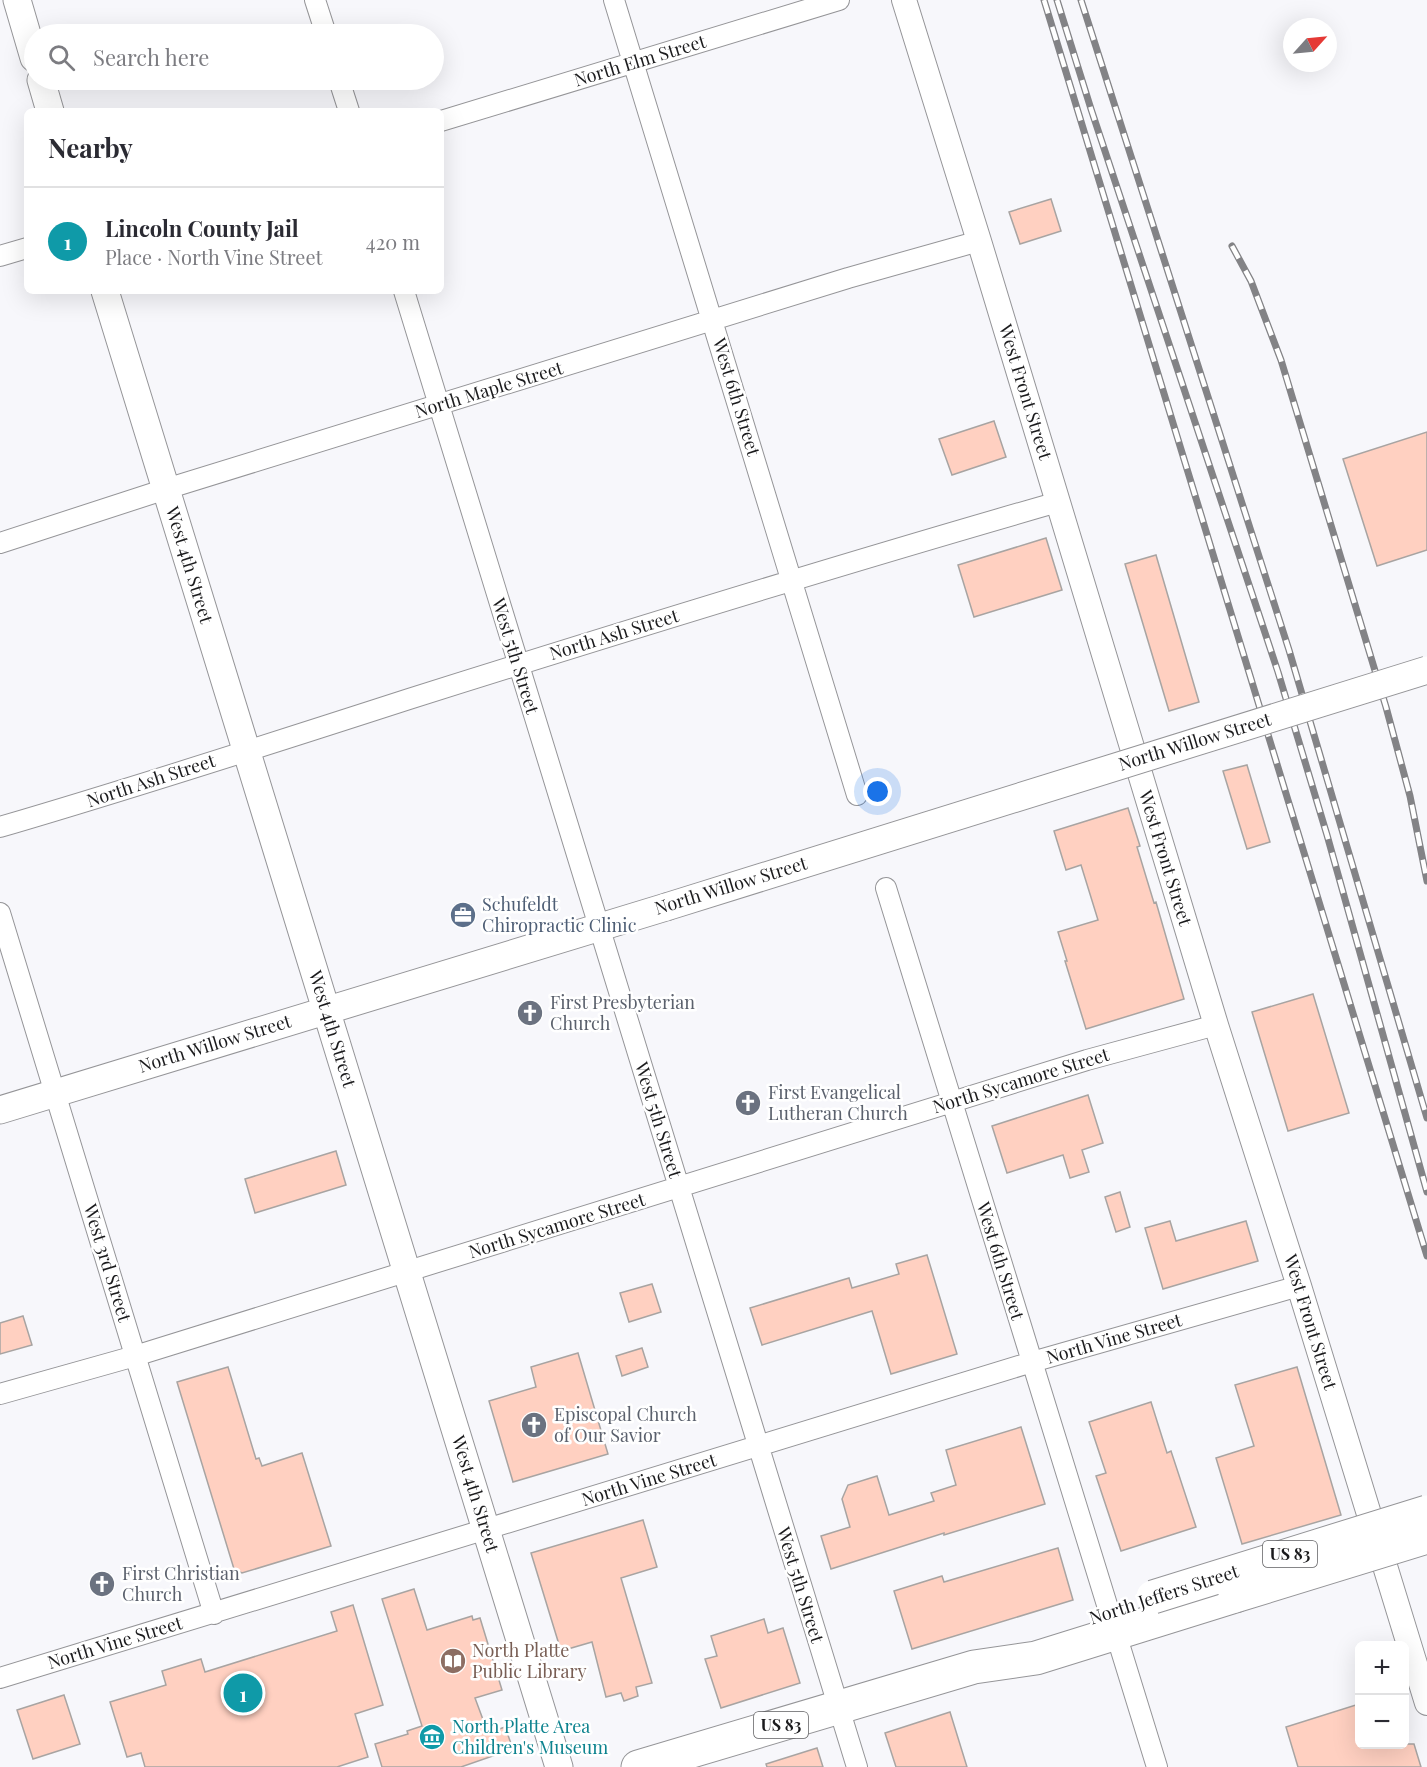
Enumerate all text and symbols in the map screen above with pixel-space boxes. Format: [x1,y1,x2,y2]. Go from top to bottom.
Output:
north arrow [1283,18,1337,72]
search box [24,24,444,90]
street label: North Elm Street [571,28,709,91]
icon: search [45,41,78,74]
text: Search here [93,42,209,72]
text: Nearby [48,130,133,165]
text: Lincoln County Jail [105,213,299,243]
text: 1 [64,228,71,255]
text: 420 m [366,228,420,255]
text: Place · North Vine Street [105,243,323,270]
street label: West Front Street [994,320,1058,463]
street label: West 6th Street [707,334,766,459]
street label: North Maple Street [412,355,566,423]
street label: West 4th Street [160,502,219,627]
street label: West 5th Street [487,594,545,717]
street label: North Ash Street [546,603,682,665]
street label: North Willow Street [1116,706,1275,776]
street label: North Ash Street [83,748,219,812]
your location [863,777,892,806]
street label: West Front Street [1134,786,1198,929]
street label: North Willow Street [652,850,811,920]
place label: Schufeldt Chiropractic Clinic [482,892,637,937]
office icon: Schufeldt Chiropractic Clinic [448,900,478,930]
street label: West 4th Street [303,966,362,1091]
place label: First Presbyterian Church [550,990,695,1035]
church icon: First Presbyterian Church [515,998,545,1028]
street label: North Willow Street [136,1008,295,1078]
street label: North Sycamore Street [929,1042,1113,1118]
street label: West 5th Street [630,1058,688,1181]
place label: First Evangelical Lutheran Church [768,1080,908,1125]
church icon: First Evangelical Lutheran Church [733,1088,763,1118]
street label: North Sycamore Street [465,1187,649,1263]
street label: West 6th Street [971,1198,1030,1323]
street label: West 3rd Street [78,1200,137,1325]
street label: West Front Street [1279,1250,1343,1393]
street label: North Vine Street [1043,1307,1185,1369]
place label: Episcopal Church of Our Savior [554,1402,697,1447]
church icon: Episcopal Church of Our Savior [519,1410,549,1440]
street label: West 4th Street [446,1431,505,1556]
street label: North Vine Street [578,1447,720,1511]
street label: West 5th Street [772,1523,830,1646]
road number: US 83 [1263,1541,1317,1567]
street label: North Jeffers Street [1086,1558,1242,1630]
place label: First Christian Church [122,1561,240,1606]
church icon: First Christian Church [87,1569,117,1599]
street label: North Vine Street [44,1610,186,1674]
place label: North Platte Public Library [472,1638,587,1683]
map controls [1355,1641,1409,1749]
button: + [1355,1641,1409,1695]
library icon: North Platte Public Library [438,1646,468,1676]
pin: 1 [224,1670,262,1716]
button: − [1355,1695,1409,1749]
road number: US 83 [754,1712,808,1738]
place label: North Platte Area Children's Museum [452,1714,608,1759]
museum icon: North Platte Area Children's Museum [417,1722,447,1752]

